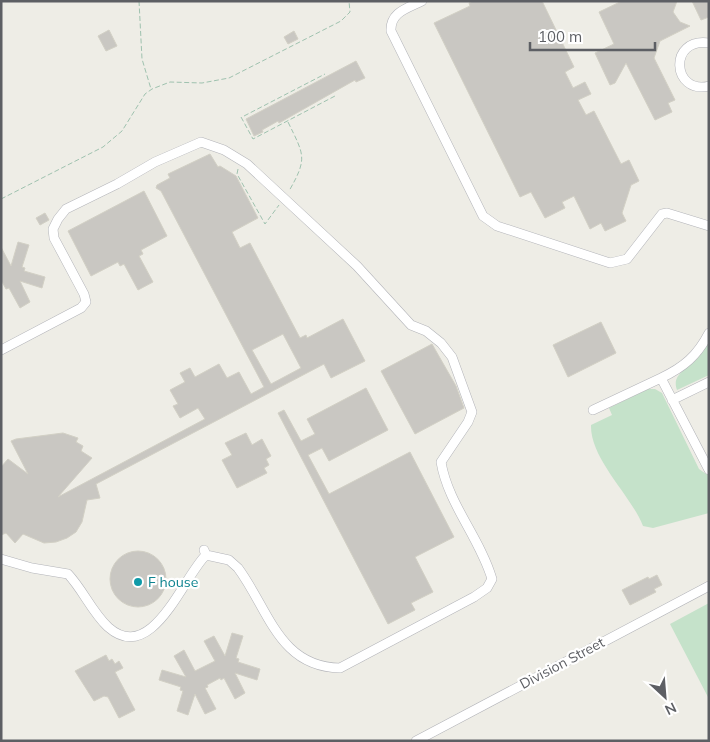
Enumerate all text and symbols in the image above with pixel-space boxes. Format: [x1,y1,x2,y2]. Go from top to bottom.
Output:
scale bar [530,20,655,52]
text: 100 m [538,27,582,46]
place label: F house [148,573,198,591]
marker: F house [132,576,144,588]
street label: Division Street [517,633,608,693]
north arrow [640,672,690,722]
text: N [662,698,679,719]

